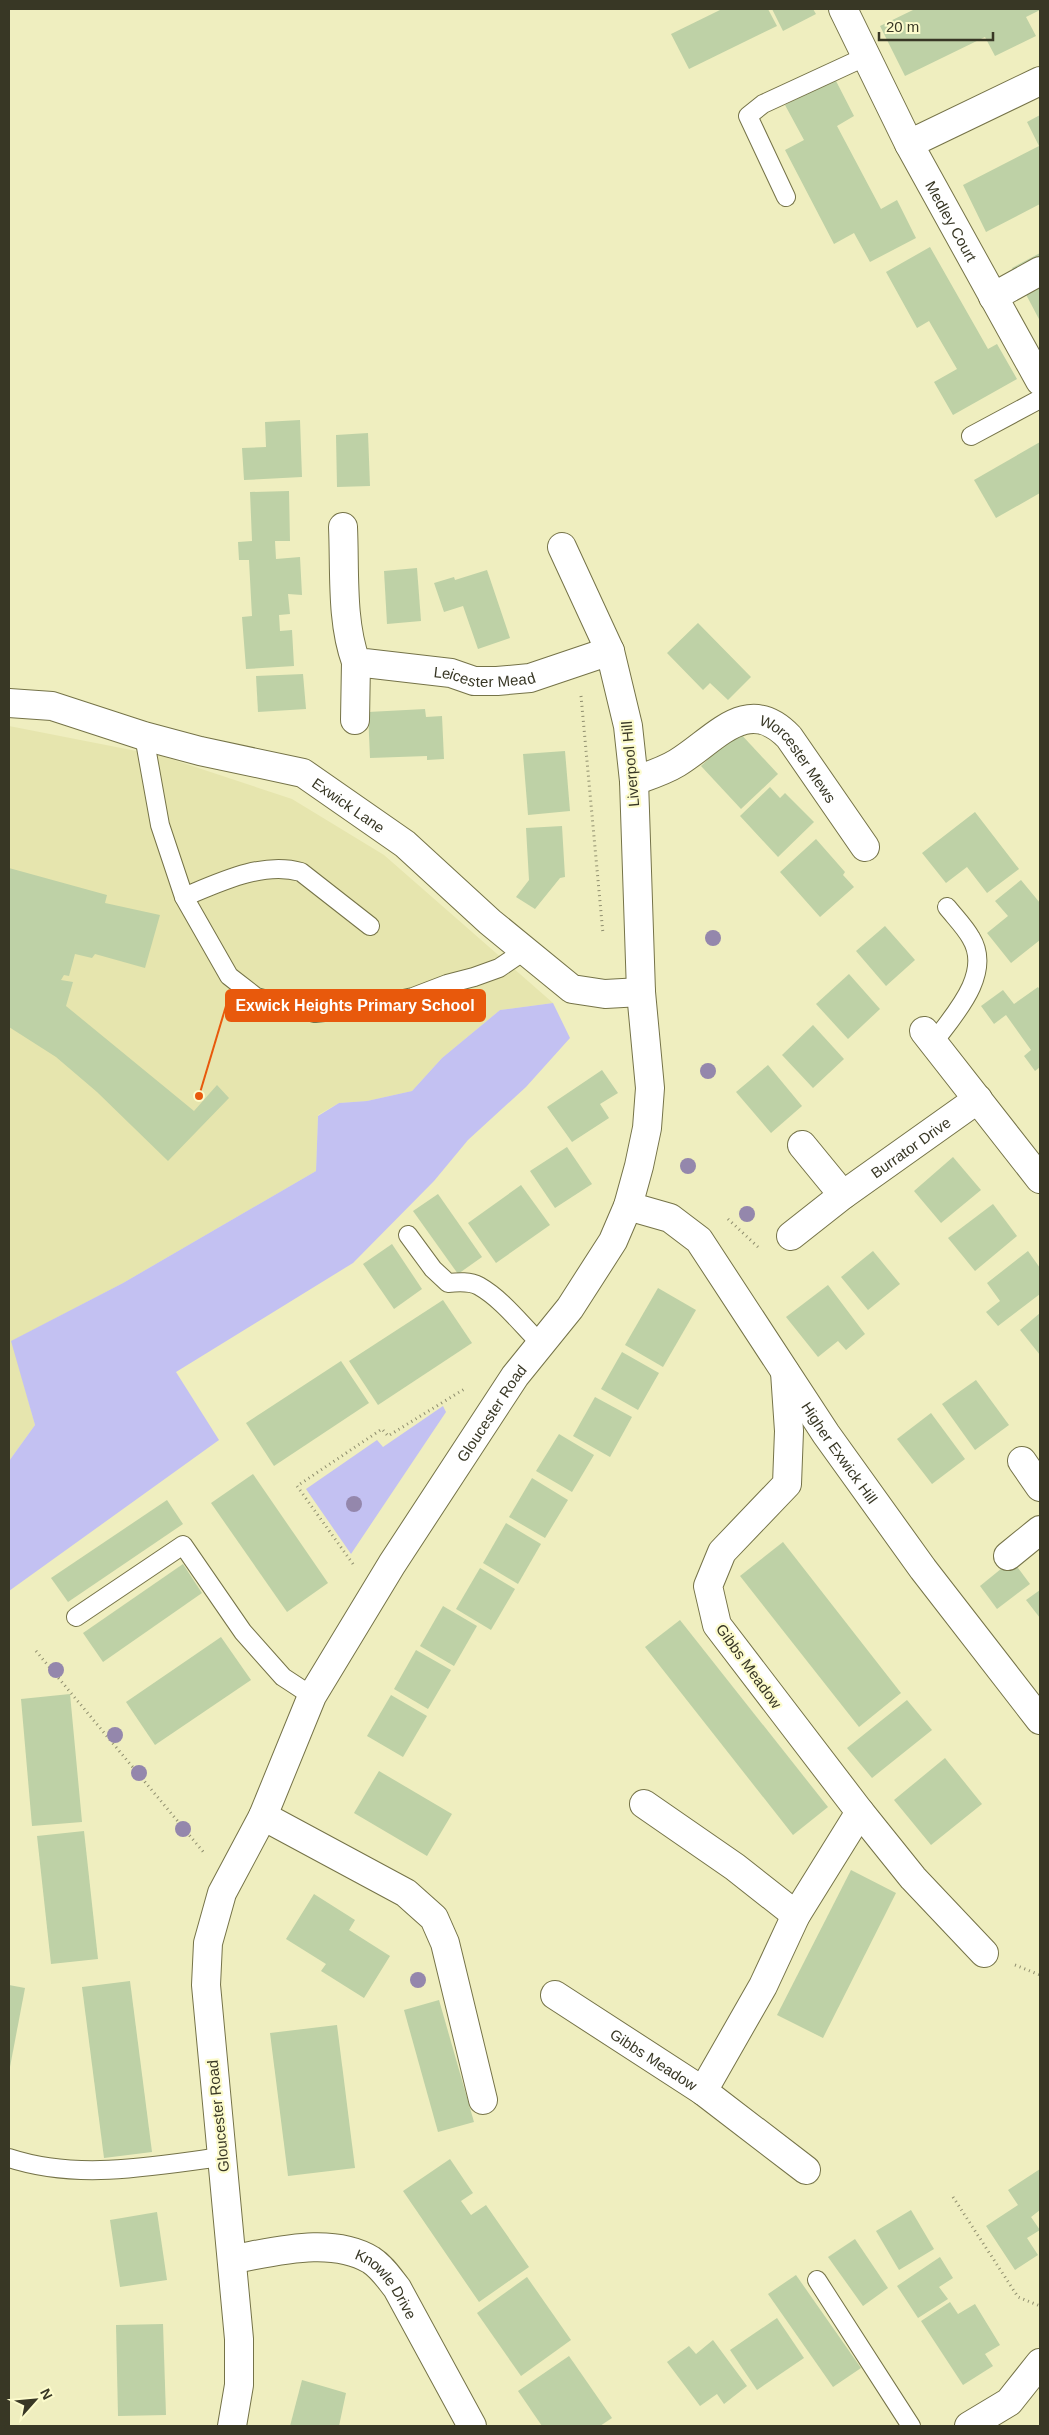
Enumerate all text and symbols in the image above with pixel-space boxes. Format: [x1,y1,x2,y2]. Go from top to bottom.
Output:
scale bar [879,10,993,42]
text: 20 m [886,18,919,35]
street label: Medley Court [923,178,981,265]
street label: Leicester Mead [433,663,537,690]
street label: Worcester Mews [758,711,840,806]
street label: Liverpool Hill [618,720,642,808]
street label: Exwick Lane [309,774,388,836]
callout: Exwick Heights Primary School [226,990,485,1021]
text: Exwick Heights Primary School [235,997,475,1014]
street label: Burrator Drive [867,1113,953,1181]
street label: Gloucester Road [453,1361,529,1465]
street label: Higher Exwick Hill [799,1398,881,1506]
street label: Gibbs Meadow [713,1621,785,1712]
street label: Gibbs Meadow [607,2025,701,2094]
street label: Gloucester Road [204,2059,232,2173]
street label: Knowle Drive [353,2245,421,2322]
north arrow [10,2375,60,2425]
text: N [37,2386,56,2402]

